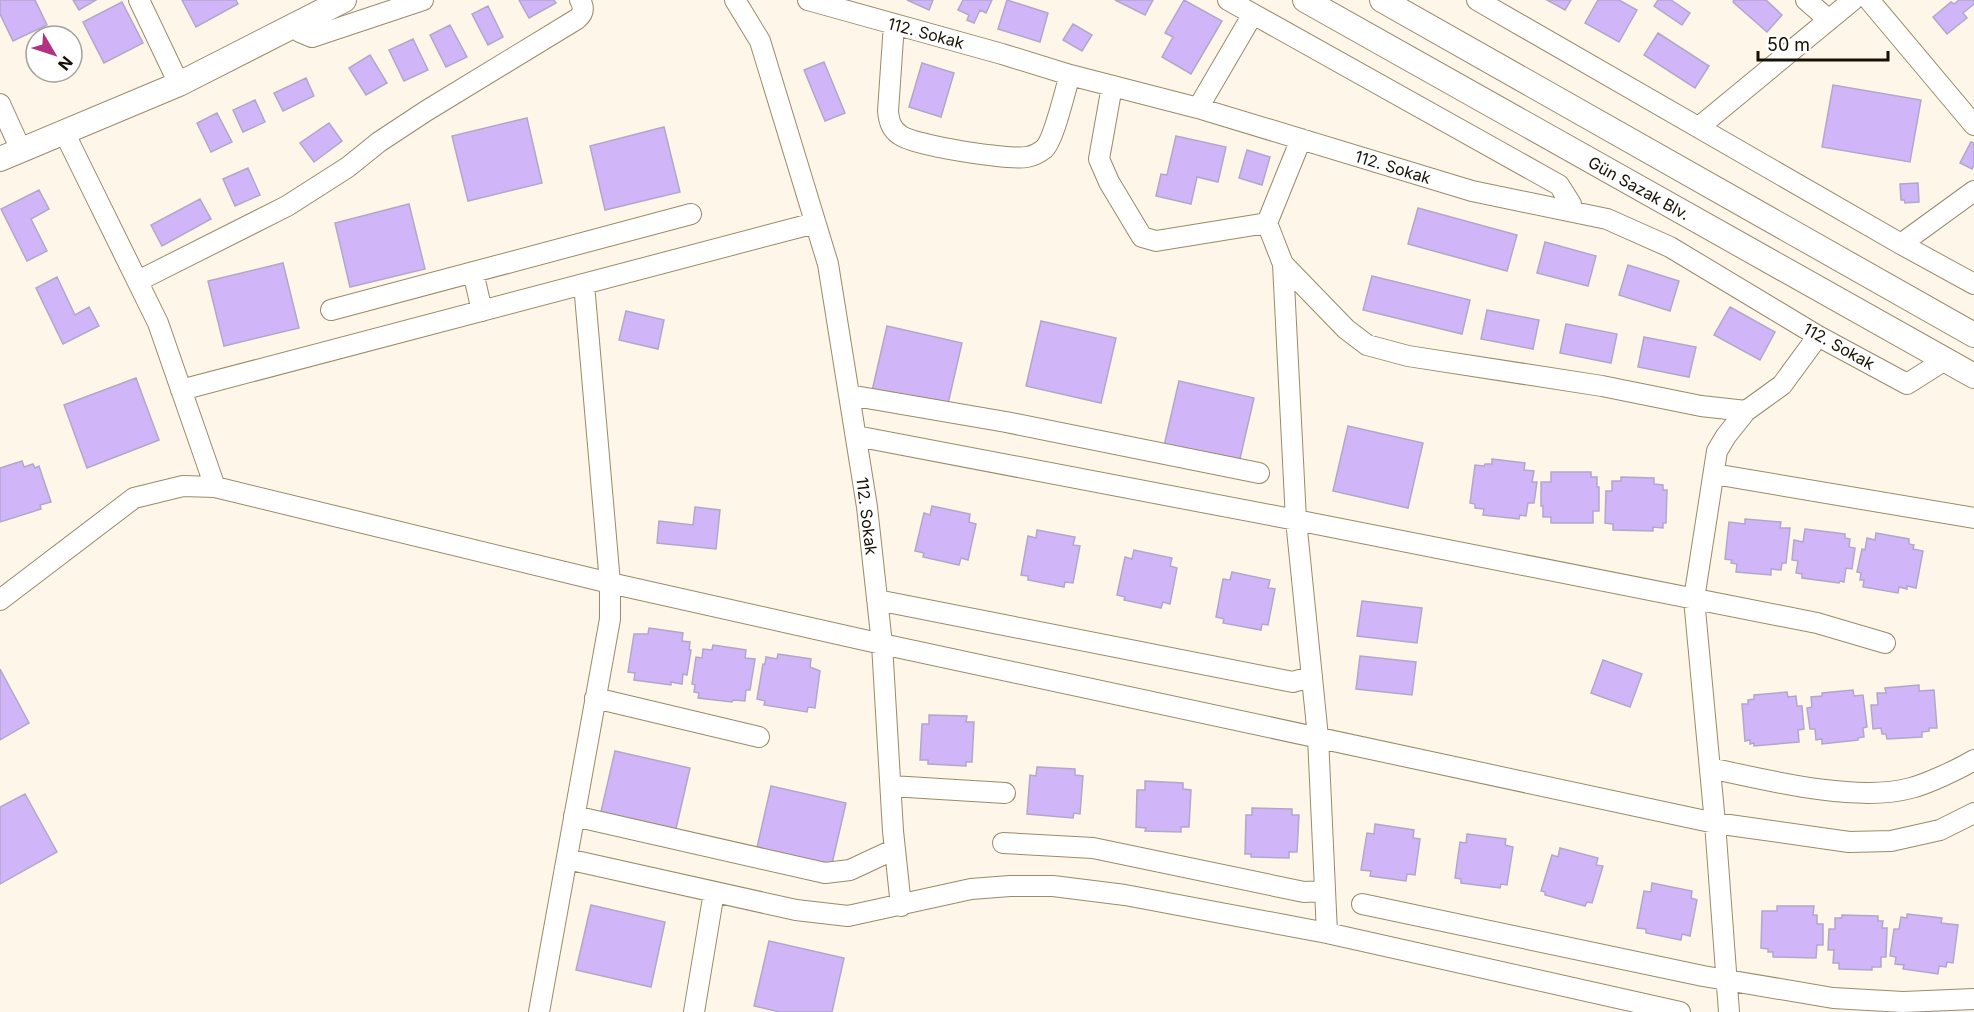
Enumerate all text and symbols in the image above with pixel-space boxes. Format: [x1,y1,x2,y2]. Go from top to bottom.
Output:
street label: 112. Sokak [886,13,967,53]
north arrow [24,24,84,84]
scale bar [1758,24,1888,62]
text: 50 m [1767,34,1810,55]
text: N [54,52,77,74]
street label: 112. Sokak [1353,146,1434,188]
street label: Gün Sazak Blv. [1585,152,1693,224]
street label: 112. Sokak [1800,318,1878,374]
street label: 112. Sokak [852,476,882,556]

